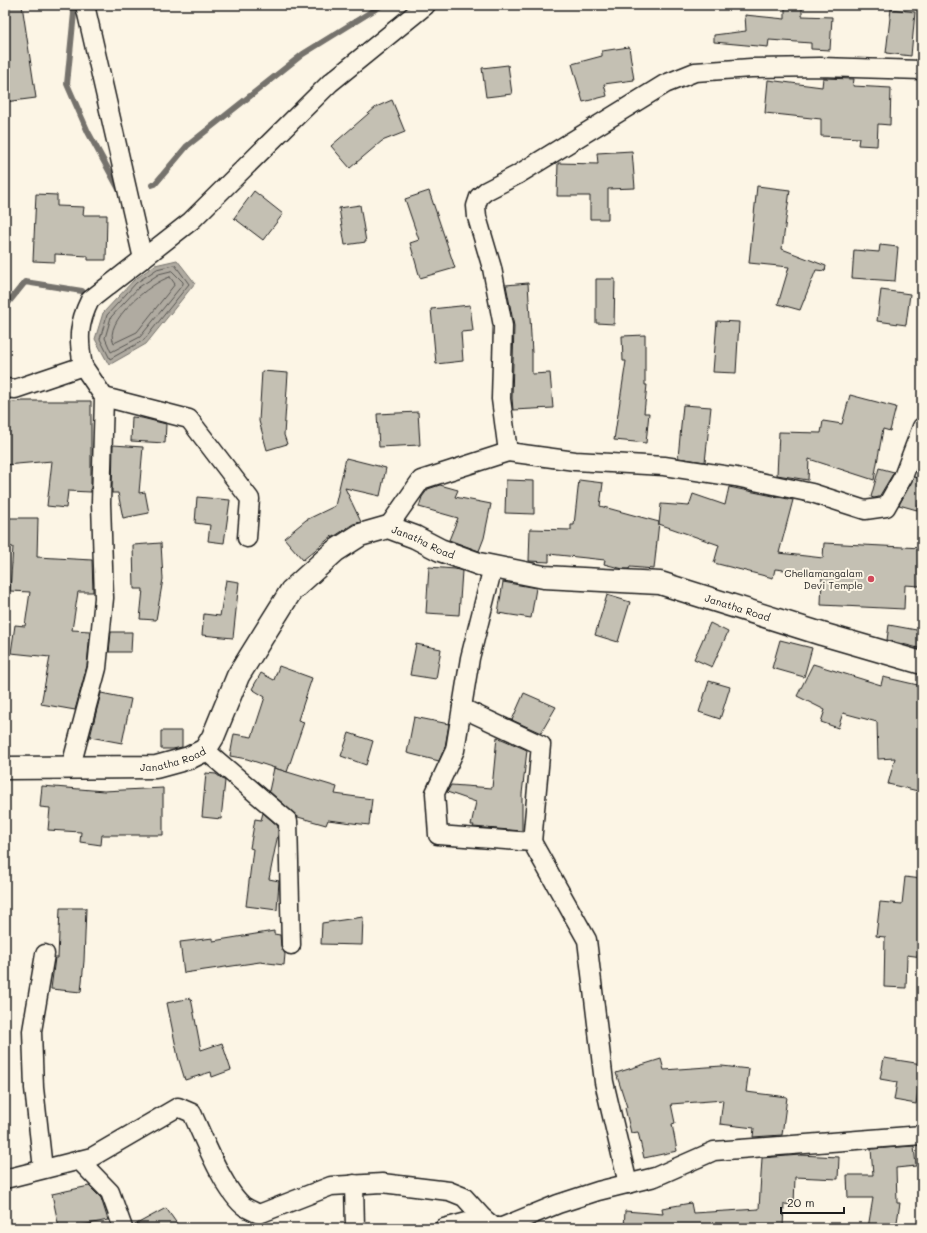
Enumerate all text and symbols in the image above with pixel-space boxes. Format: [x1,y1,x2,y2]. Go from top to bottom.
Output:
street label: Janatha Road [390,522,457,562]
place label: Chellamangalam Devi Temple [784,566,863,592]
marker: Chellamangalam Devi Temple [866,574,876,584]
street label: Janatha Road [703,591,772,624]
street label: Janatha Road [140,744,208,774]
scale bar [781,1189,844,1215]
text: 20 m [787,1194,815,1210]

